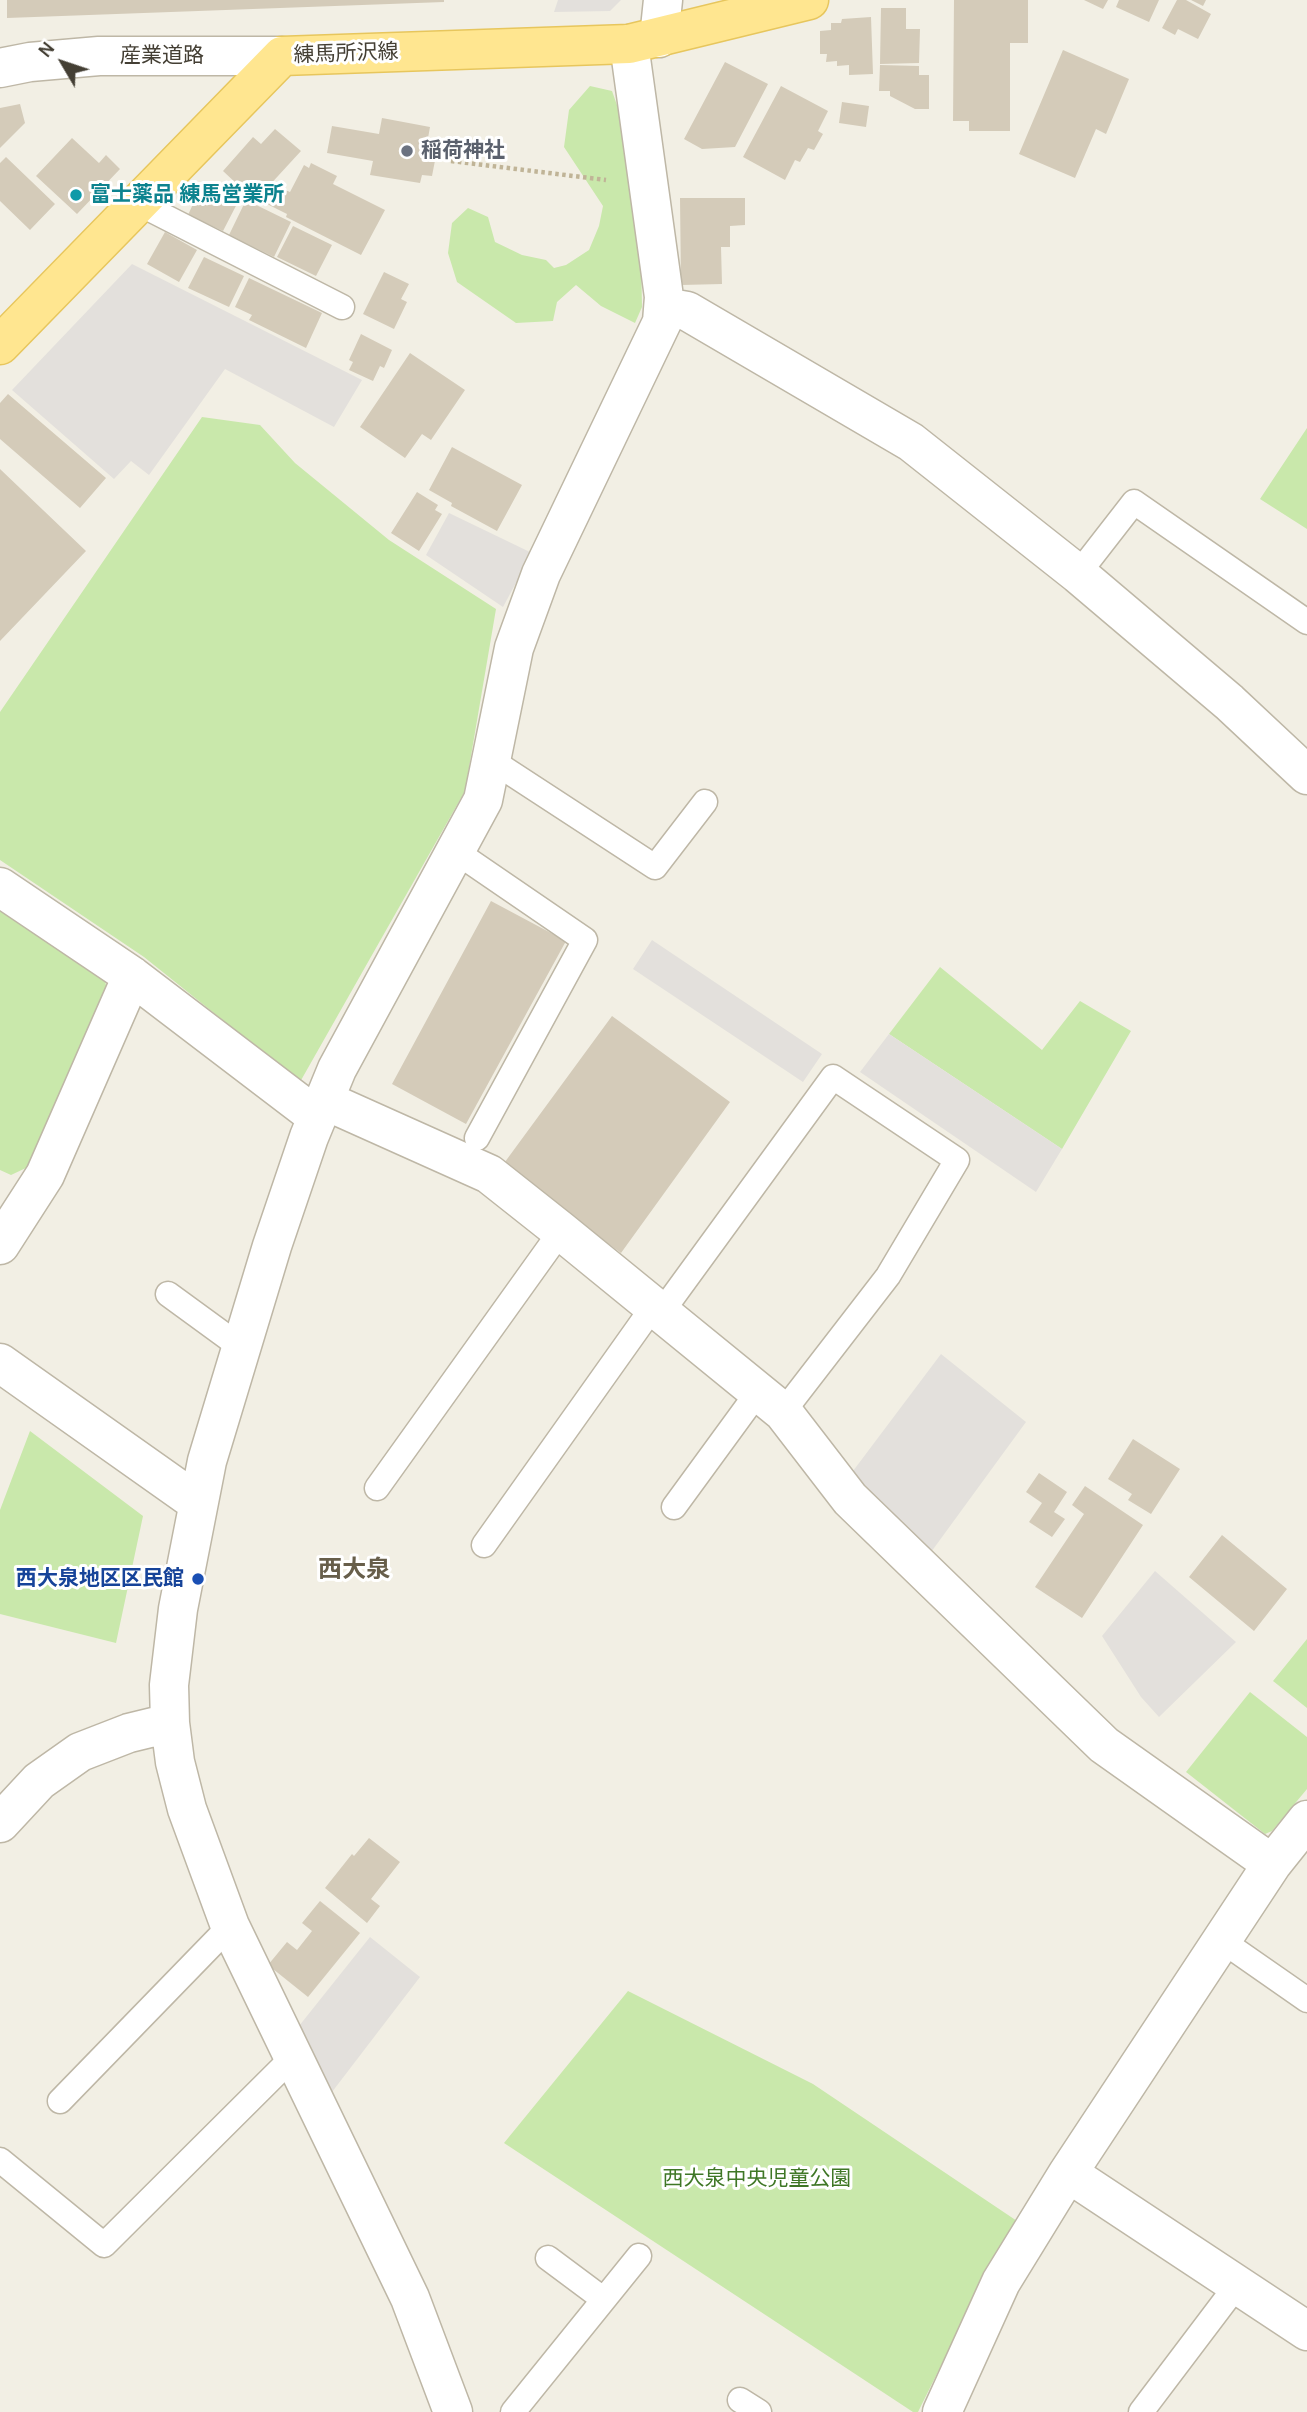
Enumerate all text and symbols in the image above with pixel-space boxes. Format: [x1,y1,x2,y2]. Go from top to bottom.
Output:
north arrow [28,28,98,98]
text: N [34,38,60,62]
street label: 練馬所沢線 [293,40,399,68]
street label: 産業道路 [120,43,204,69]
place label: 稲荷神社 [421,138,505,164]
marker: 稲荷神社 [399,143,415,159]
place label: 富士薬品 練馬営業所 [90,182,284,208]
marker: 富士薬品 練馬営業所 [68,187,84,203]
district label: 西大泉 [318,1556,390,1584]
place label: 西大泉地区区民館 [16,1566,184,1592]
marker: 西大泉地区区民館 [190,1571,206,1587]
park label: 西大泉中央児童公園 [663,2166,851,2192]

